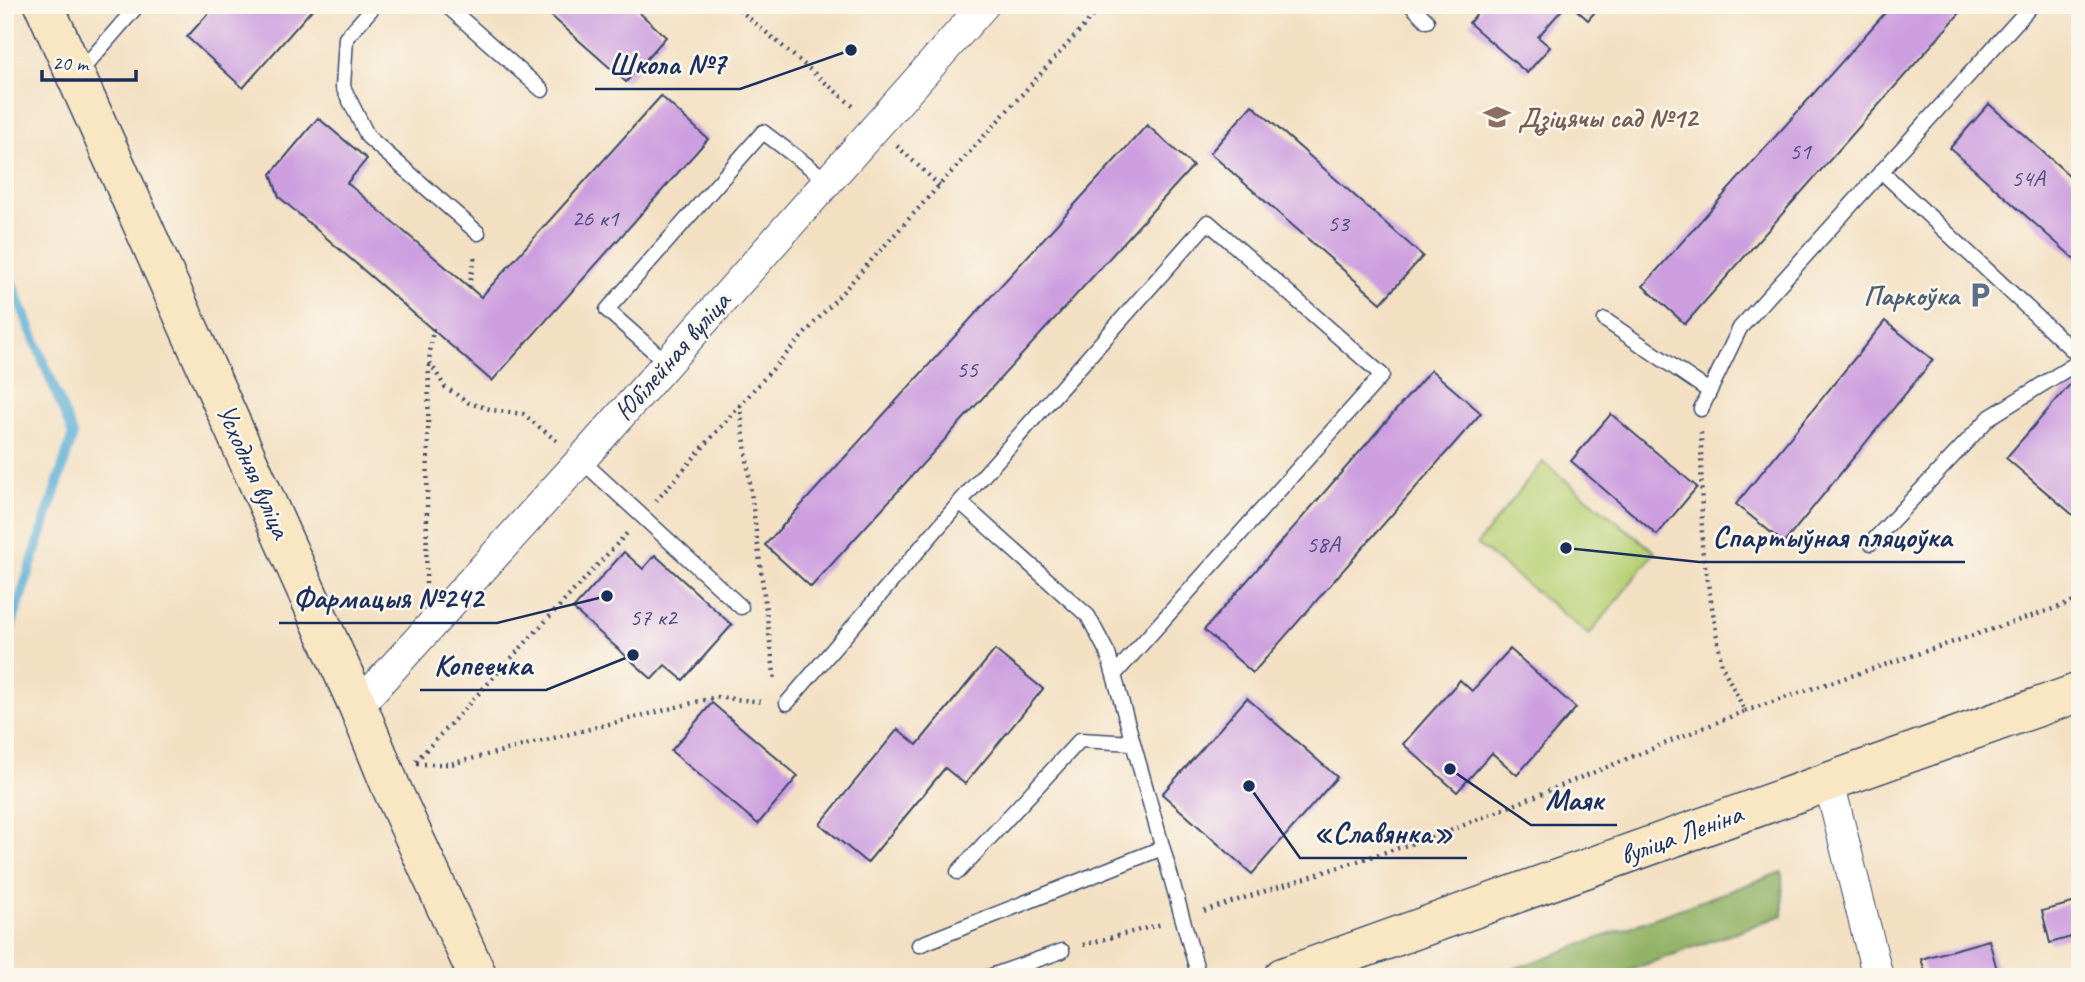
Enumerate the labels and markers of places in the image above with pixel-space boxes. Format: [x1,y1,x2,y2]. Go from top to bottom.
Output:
callout: Школа №7 [595,38,740,89]
place label: Дзіцячы сад №12 [1518,100,1700,136]
school or university icon: Дзіцячы сад №12 [1482,102,1512,132]
place label: Паркоўка [1863,278,1962,313]
parking icon: Паркоўка [1965,280,1995,310]
callout: Спартыўная пляцоўка [1699,511,1965,562]
callout: Фармацыя №242 [279,572,497,623]
callout: Копеечка [420,639,546,690]
callout: Маяк [1531,774,1617,825]
callout: «Славянка» [1300,807,1467,858]

